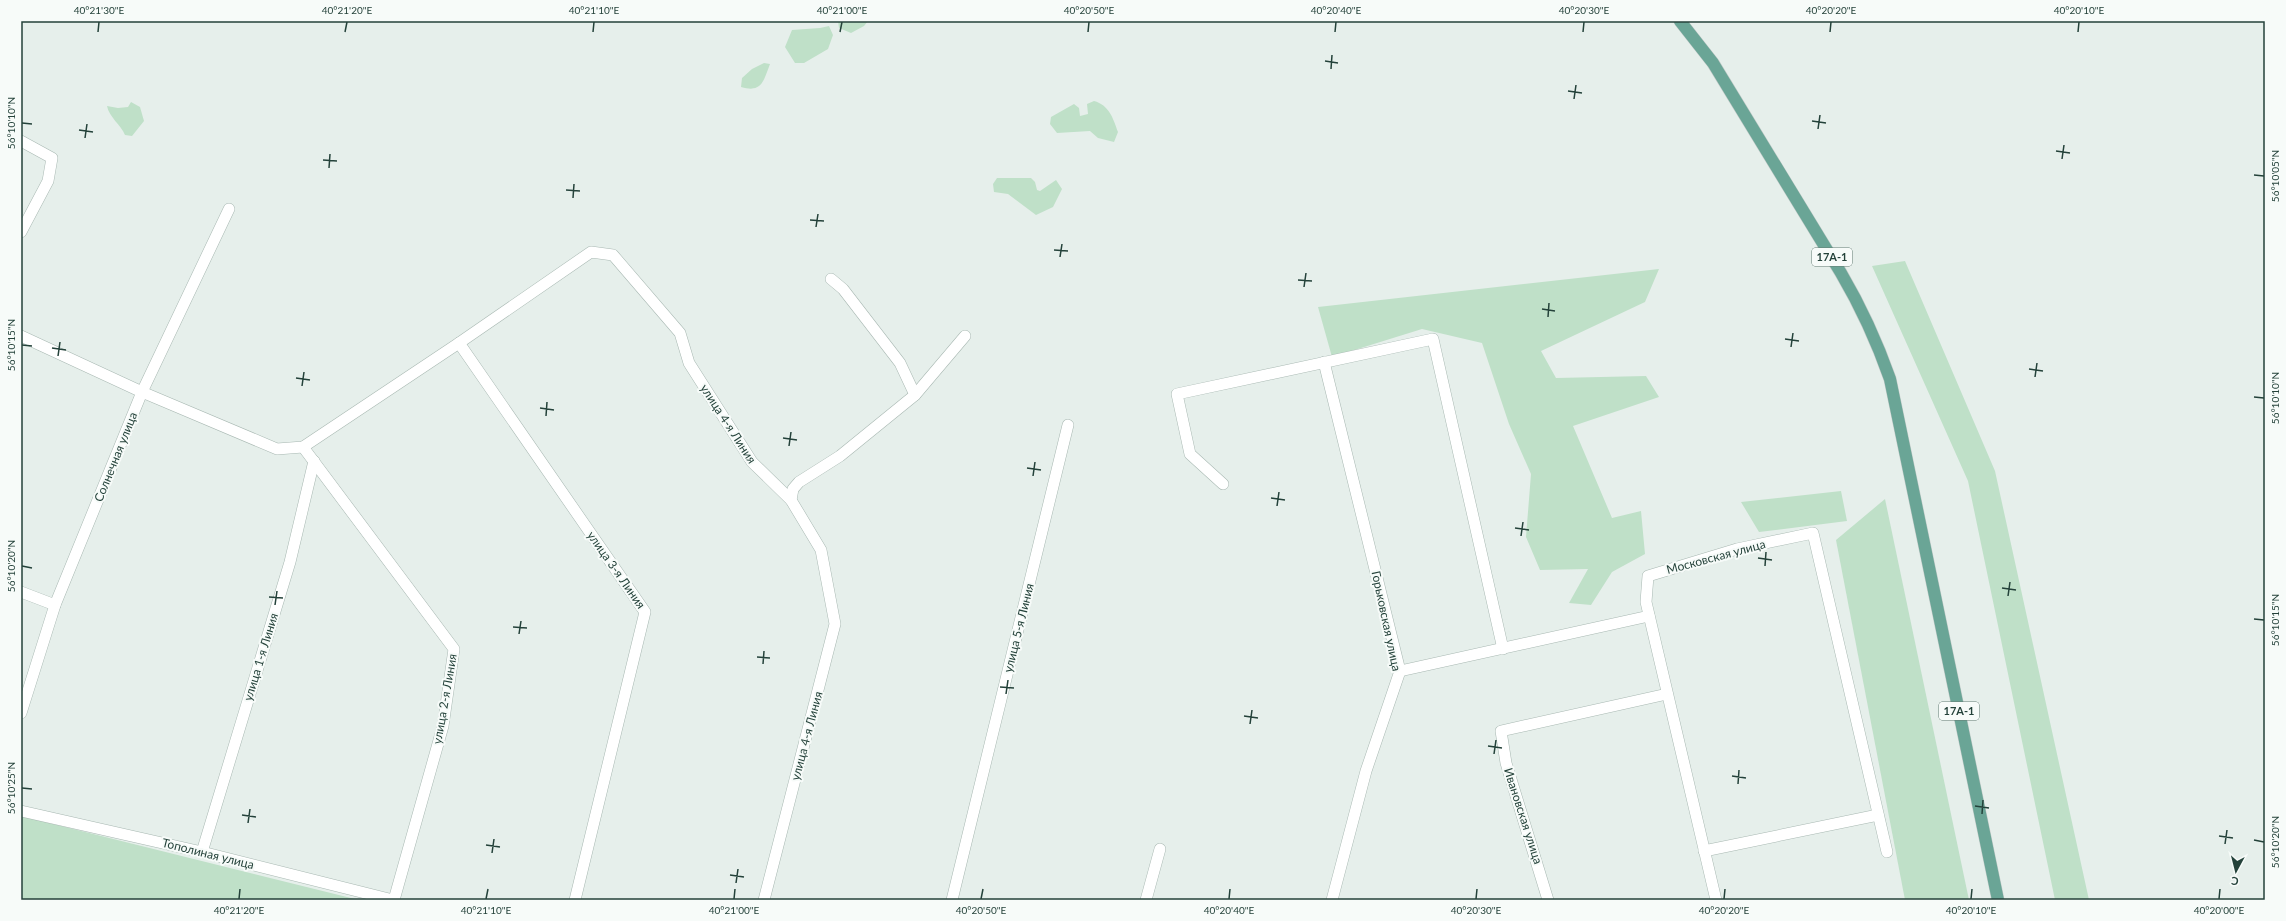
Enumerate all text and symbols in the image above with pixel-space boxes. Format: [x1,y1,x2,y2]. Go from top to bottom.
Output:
text: 40°21'30"E [74,4,124,16]
text: 40°21'20"E [322,4,372,16]
text: 40°21'10"E [569,4,619,16]
text: 40°21'00"E [817,4,867,16]
text: 40°20'50"E [1064,4,1114,16]
text: 40°20'40"E [1311,4,1361,16]
text: 40°20'30"E [1559,4,1609,16]
text: 40°20'20"E [1806,4,1856,16]
text: 40°20'10"E [2054,4,2104,16]
text: 56°10'10"N [5,97,17,149]
text: 56°10'05"N [2269,150,2281,202]
road number: 17А-1 [1812,248,1852,266]
text: 56°10'15"N [5,319,17,371]
text: 56°10'10"N [2269,372,2281,424]
street label: улица 4-я Линия [697,381,760,466]
street label: Солнечная улица [91,410,140,504]
street label: улица 3-я Линия [584,528,649,612]
street label: Московская улица [1665,536,1767,577]
text: 56°10'20"N [5,540,17,592]
street label: Горьковская улица [1369,569,1404,672]
street label: улица 5-я Линия [1000,582,1037,674]
text: 56°10'15"N [2269,594,2281,646]
street label: улица 1-я Линия [240,611,281,703]
street label: улица 2-я Линия [429,653,460,745]
street label: улица 4-я Линия [787,690,826,782]
road number: 17А-1 [1939,702,1979,720]
text: 56°10'25"N [5,762,17,814]
street label: Ивановская улица [1501,766,1546,866]
text: 56°10'20"N [2269,816,2281,868]
street label: Тополиная улица [161,835,256,872]
north arrow [2216,851,2256,891]
text: С [2230,874,2239,888]
text: 40°21'20"E [214,904,264,916]
text: 40°21'10"E [461,904,511,916]
text: 40°21'00"E [709,904,759,916]
text: 40°20'50"E [956,904,1006,916]
text: 40°20'40"E [1204,904,1254,916]
text: 40°20'30"E [1451,904,1501,916]
text: 40°20'20"E [1699,904,1749,916]
text: 40°20'10"E [1946,904,1996,916]
text: 40°20'00"E [2194,904,2244,916]

